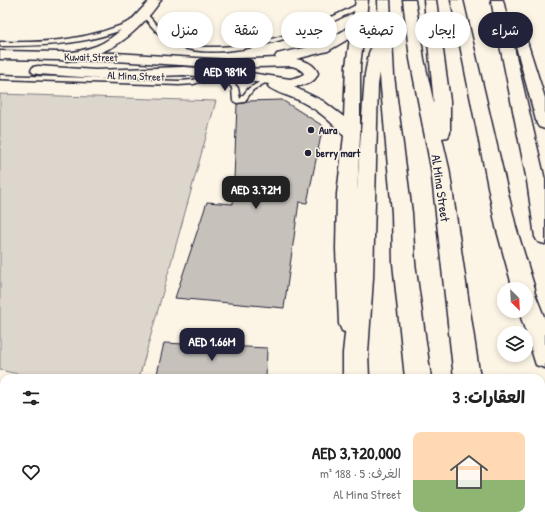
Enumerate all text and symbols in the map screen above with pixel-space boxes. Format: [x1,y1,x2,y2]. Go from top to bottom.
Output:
chip: منزل [157,12,213,48]
chip: شقة [221,12,273,48]
chip: جديد [281,12,337,48]
chip: تصفية [345,12,407,48]
chip: إيجار [415,12,470,48]
chip: شراء [478,12,533,48]
street label: Kuwait Street [64,50,118,64]
pin: AED 981K [184,58,266,92]
text: AED 981K [203,62,247,80]
street label: Al Mina Street [107,68,165,84]
place label: Aura [319,123,338,137]
marker: Aura [306,125,316,135]
place label: berry mart [316,146,362,161]
marker: berry mart [303,148,313,158]
street label: Al Mina Street [427,153,455,223]
pin: AED 3.72M [210,176,302,210]
text: AED 3.72M [231,180,281,198]
north arrow [497,282,533,318]
map controls [497,282,533,362]
button: layers [497,326,533,362]
pin: AED 1.66M [166,328,258,362]
text: AED 1.66M [189,332,235,350]
text: العقارات: 3 [453,385,525,408]
icon: filters [20,387,42,409]
text: AED 3,720,000 [312,441,401,464]
icon: home [445,448,493,496]
icon: heart [20,461,42,483]
text: الغرف: 5 · 188 m² [320,464,401,482]
text: Al Mina Street [333,485,401,503]

